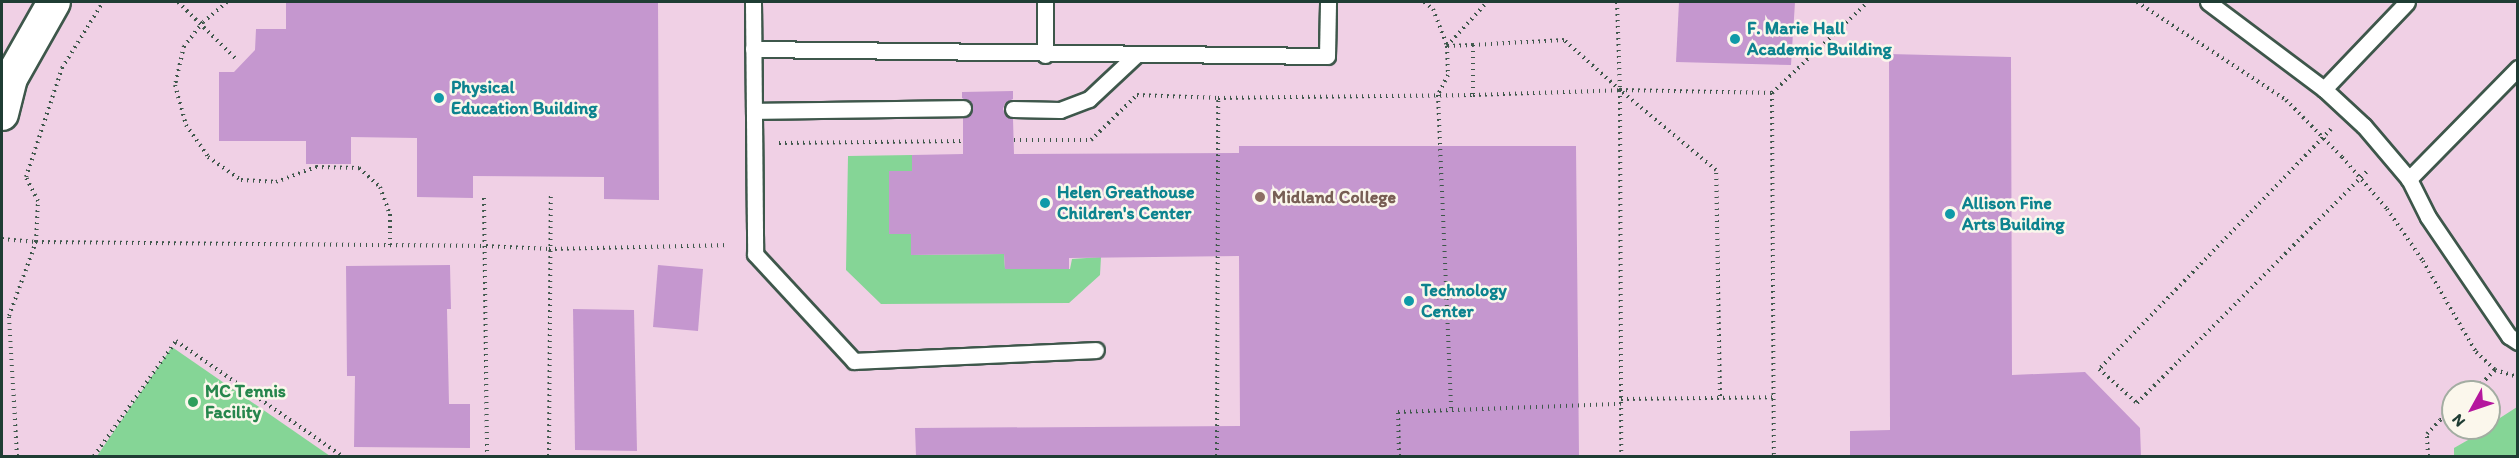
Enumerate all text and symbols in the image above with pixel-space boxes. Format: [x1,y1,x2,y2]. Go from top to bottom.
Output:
place label: F. Marie Hall Academic Building [1747,18,1892,60]
marker: F. Marie Hall Academic Building [1728,32,1742,46]
place label: Physical Education Building [451,77,598,119]
marker: Physical Education Building [432,91,446,105]
place label: Helen Greathouse Children's Center [1057,182,1194,224]
place label: Midland College [1272,186,1396,208]
marker: Midland College [1253,190,1267,204]
place label: Allison Fine Arts Building [1962,193,2064,236]
marker: Helen Greathouse Children's Center [1038,196,1052,210]
marker: Allison Fine Arts Building [1943,207,1957,221]
place label: Technology Center [1421,280,1507,322]
marker: Technology Center [1402,294,1416,308]
north arrow [2441,380,2501,440]
place label: MC Tennis Facility [205,381,284,424]
marker: MC Tennis Facility [186,395,200,409]
text: N [2448,410,2469,431]

